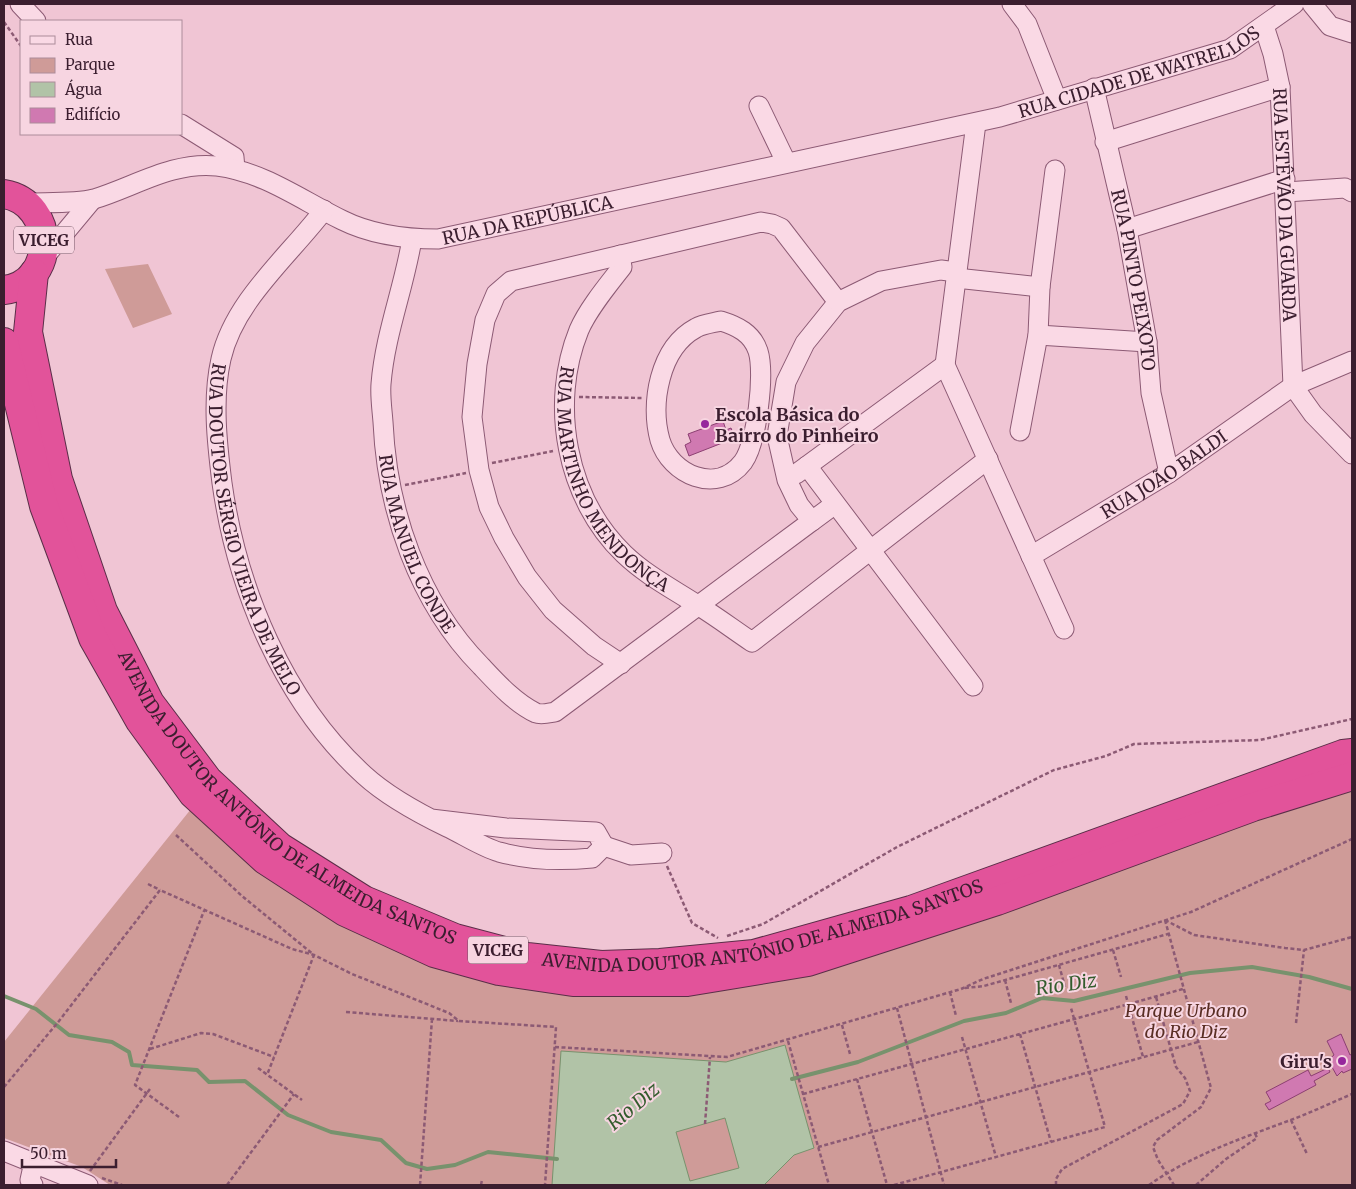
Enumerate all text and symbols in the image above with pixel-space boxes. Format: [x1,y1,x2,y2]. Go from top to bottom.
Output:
legend [20,20,182,135]
street label: RUA CIDADE DE WATRELLOS [1015,20,1264,123]
text: Rua [65,30,93,49]
text: Parque [65,55,115,74]
text: Água [64,79,102,99]
street label: RUA ESTÊVÃO DA GUARDA [1269,87,1302,323]
text: Edifício [65,105,121,124]
street label: RUA PINTO PEIXOTO [1106,186,1161,371]
street label: RUA DA REPÚBLICA [440,190,615,249]
road number: VICEG [14,226,74,254]
street label: RUA DOUTOR SÉRGIO VIEIRA DE MELO [204,362,307,699]
street label: RUA MARTINHO MENDONÇA [553,365,674,597]
place label: Escola Básica do Bairro do Pinheiro [715,403,879,447]
marker: Escola Básica do Bairro do Pinheiro [699,418,711,430]
street label: RUA JOÃO BALDI [1096,425,1231,523]
street label: RUA MANUEL CONDE [374,453,461,638]
street label: AVENIDA DOUTOR ANTÓNIO DE ALMEIDA SANTOS [113,645,460,949]
street label: AVENIDA DOUTOR ANTÓNIO DE ALMEIDA SANTOS [540,873,986,977]
road number: VICEG [468,936,528,964]
water label: Rio Diz [1034,968,1098,1000]
park label: Parque Urbano do Rio Diz [1125,999,1247,1043]
place label: Giru's [1280,1050,1332,1073]
marker: Giru's [1336,1055,1348,1067]
water label: Rio Diz [602,1077,664,1135]
scale bar [22,1136,116,1168]
text: 50 m [30,1144,67,1163]

